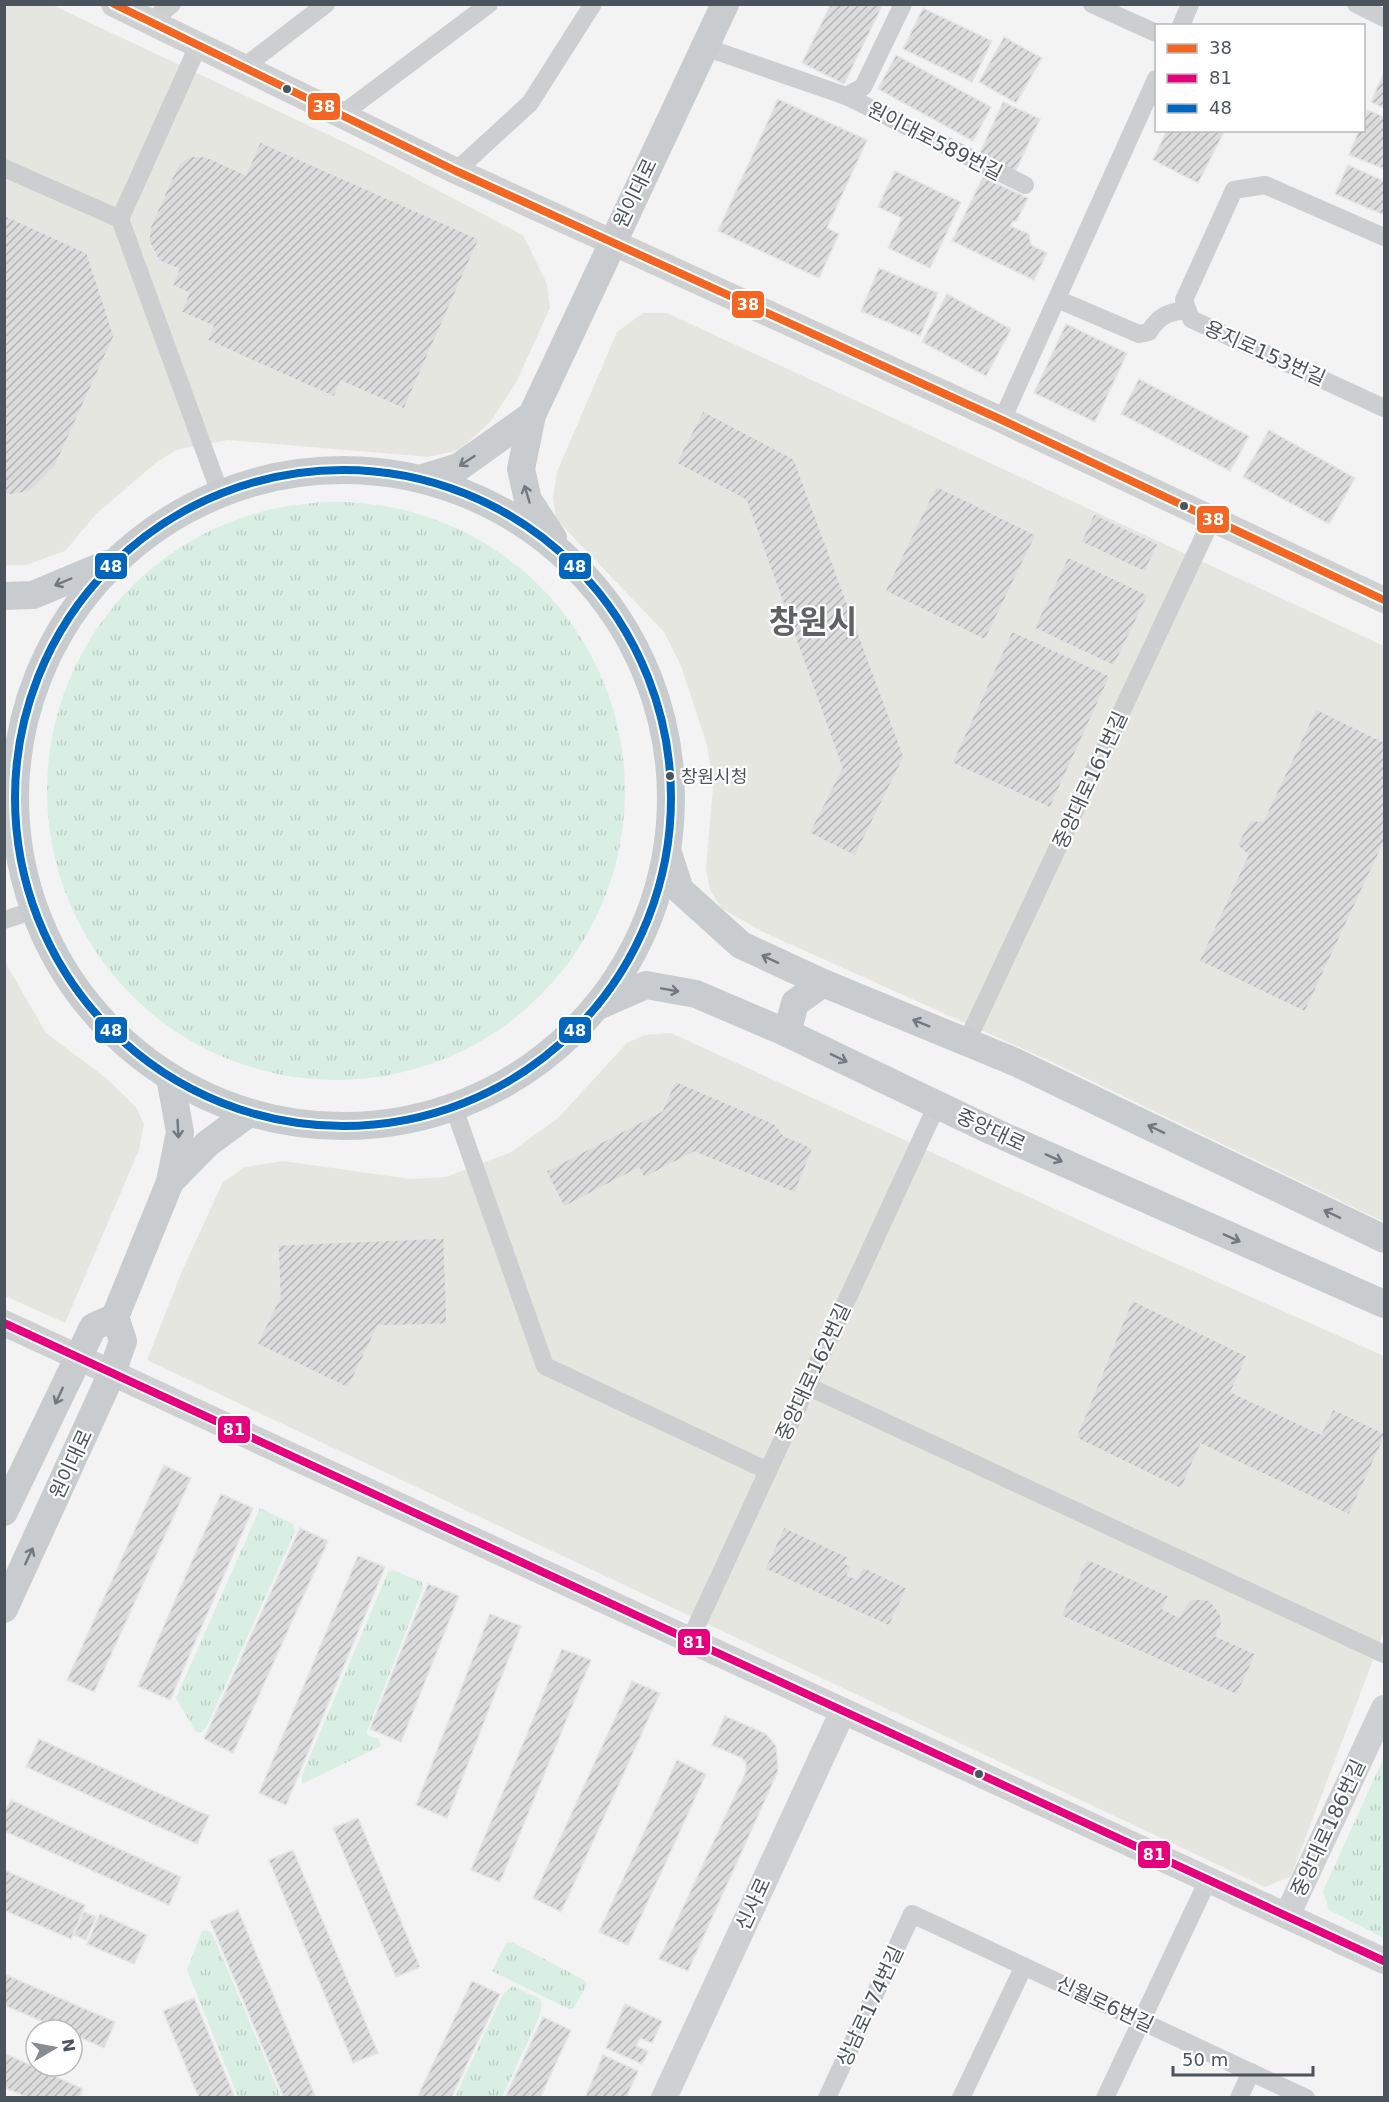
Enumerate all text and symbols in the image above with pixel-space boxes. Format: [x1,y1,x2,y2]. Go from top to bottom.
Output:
legend [1155,24,1365,132]
text: 38 [1209,37,1232,58]
text: 81 [1209,67,1232,88]
unlabelled marker [281,83,293,95]
line badge: 38 [307,92,341,121]
text: 38 [313,97,335,116]
street label: 원이대로589번길 [863,97,1007,185]
text: 48 [1209,97,1232,118]
street label: 원이대로 [608,155,662,231]
line badge: 38 [731,290,765,319]
text: 38 [737,295,759,314]
street label: 용지로153번길 [1201,316,1329,390]
one-way arrow [459,455,476,468]
one-way arrow [521,485,532,504]
unlabelled marker [1178,500,1190,512]
line badge: 38 [1196,505,1230,534]
text: 38 [1202,510,1224,529]
line badge: 48 [94,552,128,580]
line badge: 48 [558,552,592,580]
text: 48 [100,557,122,576]
text: 48 [564,557,586,576]
one-way arrow [55,577,73,588]
district label: 창원시 [769,603,857,641]
street label: 중앙대로161번길 [1048,708,1132,852]
place label: 창원시청 [681,766,747,787]
marker: 창원시청 [664,770,676,782]
one-way arrow [761,952,779,964]
one-way arrow [660,984,680,995]
line badge: 48 [94,1016,128,1044]
line badge: 48 [558,1016,592,1044]
one-way arrow [912,1017,931,1028]
text: 48 [100,1021,122,1040]
text: 48 [564,1021,586,1040]
one-way arrow [830,1053,848,1065]
street label: 중앙대로 [953,1104,1029,1156]
one-way arrow [173,1119,184,1139]
one-way arrow [1147,1123,1165,1135]
one-way arrow [1045,1154,1063,1165]
one-way arrow [1323,1207,1341,1219]
one-way arrow [1222,1233,1241,1244]
street label: 중앙대로162번길 [771,1300,855,1444]
one-way arrow [53,1386,65,1404]
line badge: 81 [217,1415,251,1444]
text: 81 [223,1420,245,1439]
street label: 원이대로 [45,1426,97,1502]
one-way arrow [23,1547,35,1565]
line badge: 81 [677,1628,711,1656]
text: 81 [683,1633,705,1652]
street label: 중앙대로186번길 [1286,1756,1370,1900]
unlabelled marker [973,1768,985,1780]
line badge: 81 [1137,1840,1171,1869]
text: 81 [1143,1845,1165,1864]
street label: 신사로 [730,1874,776,1934]
street label: 상남로174번길 [832,1942,908,2070]
street label: 신월로6번길 [1052,1971,1158,2037]
north arrow [24,2018,84,2078]
text: N [58,2037,79,2054]
scale bar [1173,2039,1312,2077]
text: 50 m [1182,2049,1228,2070]

